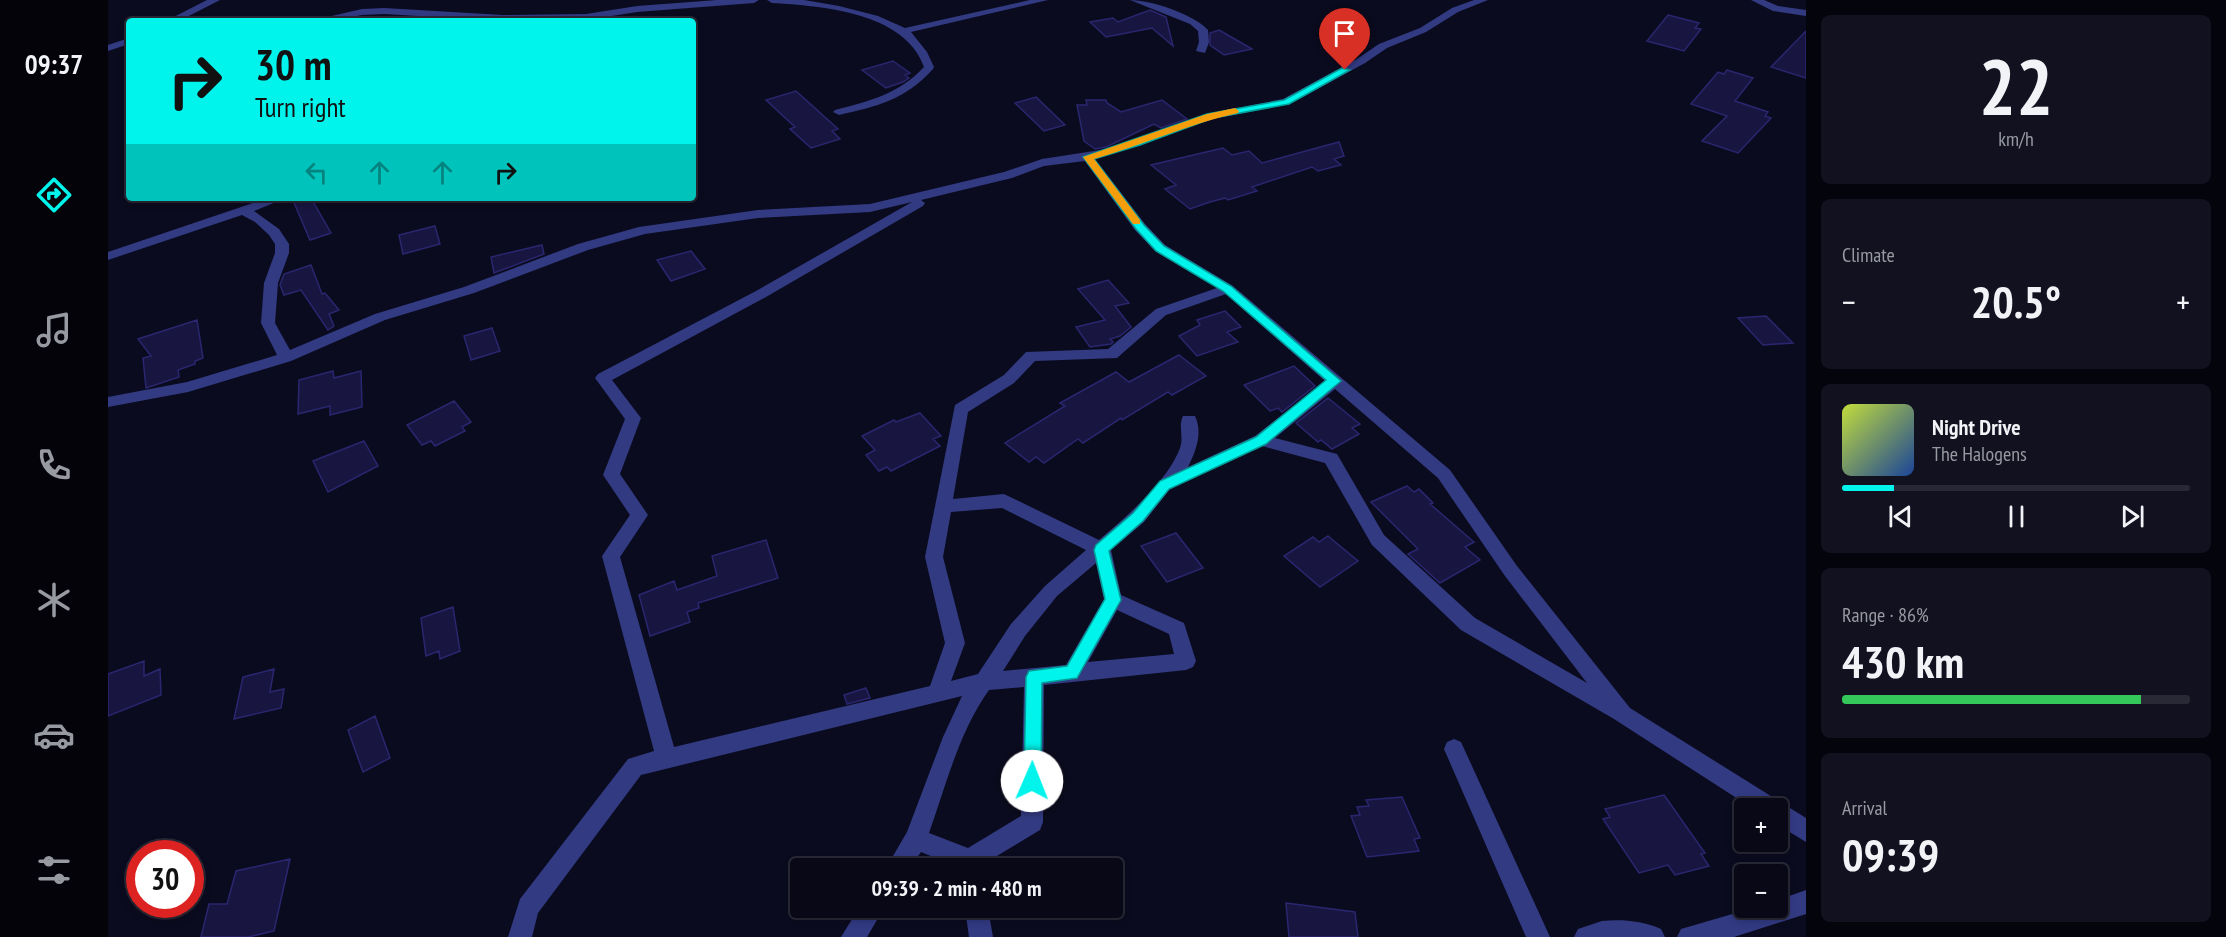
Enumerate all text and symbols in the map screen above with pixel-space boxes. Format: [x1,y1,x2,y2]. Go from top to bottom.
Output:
pin [1319,8,1370,70]
icon: arrive [1328,17,1361,50]
text: 22 [1979,36,2053,137]
text: 30 m [255,37,332,92]
icon: right [156,42,234,120]
text: 09:37 [25,47,83,81]
text: Turn right [255,90,346,124]
text: km/h [1998,126,2034,152]
icon: left [300,156,333,189]
icon: ahead [363,156,396,189]
icon: ahead [426,156,459,189]
icon: right [489,156,522,189]
icon: directions [33,174,75,216]
text: Climate [1842,242,1895,268]
text: 20.5° [1971,272,2061,330]
text: − [1842,280,1856,323]
text: + [2176,280,2190,323]
icon: music [33,309,75,351]
text: Night Drive [1932,413,2021,441]
text: The Halogens [1932,441,2027,467]
icon: phone [33,444,75,486]
icon: previous [1884,500,1917,533]
icon: pause [2000,500,2033,533]
icon: next [2116,500,2149,533]
icon: climate [33,579,75,621]
text: Range · 86% [1842,602,1929,628]
text: 430 km [1842,632,1964,690]
icon: car [33,714,75,756]
position arrow [1000,749,1064,813]
text: Arrival [1842,795,1887,821]
map controls [1734,798,1788,918]
button: + [1734,798,1788,852]
text: 09:39 [1842,825,1939,883]
speed limit sign: 30 [126,840,204,918]
icon: filters [33,849,75,891]
button: − [1734,864,1788,918]
text: 09:39 · 2 min · 480 m [871,874,1042,902]

